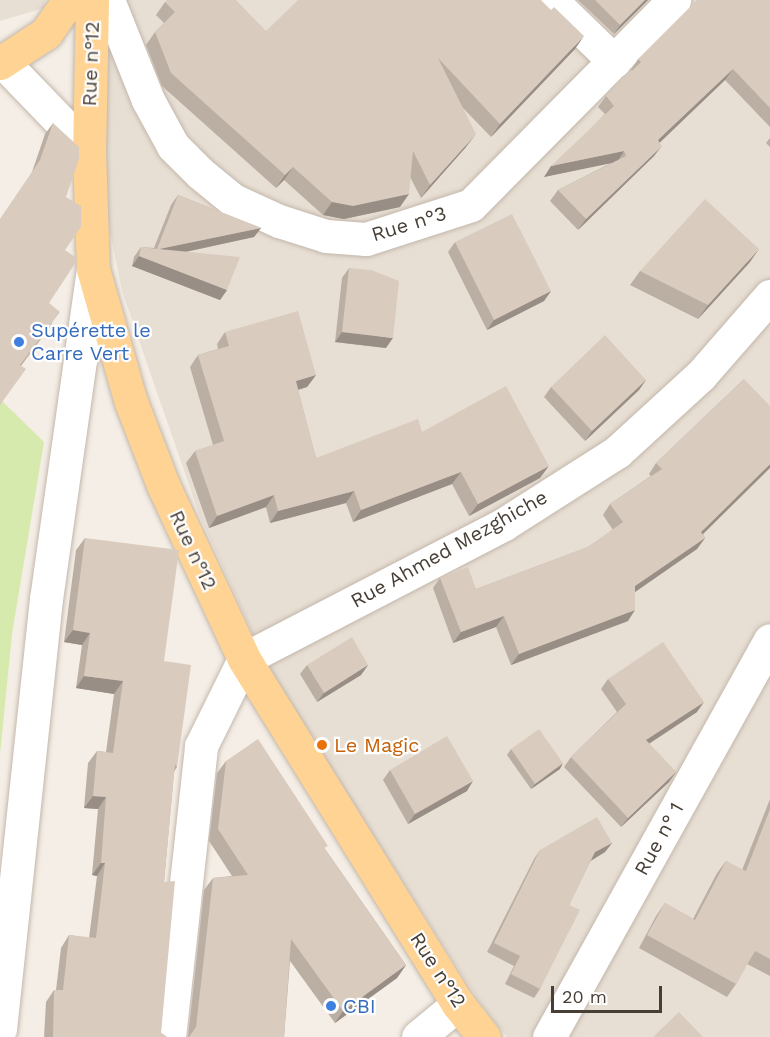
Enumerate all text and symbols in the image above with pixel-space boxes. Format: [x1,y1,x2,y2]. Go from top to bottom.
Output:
street label: Rue n°12 [78,21,104,107]
street label: Rue n°3 [369,201,449,247]
place label: Supérette le Carre Vert [31,318,151,365]
marker: Supérette le Carre Vert [12,335,26,349]
street label: Rue Ahmed Mezghiche [346,485,552,613]
street label: Rue n°12 [164,506,222,594]
place label: Le Magic [334,733,419,757]
marker: Le Magic [315,738,329,752]
street label: Rue n° 1 [629,798,689,880]
street label: Rue n°12 [405,928,471,1012]
scale bar [554,974,665,1012]
text: 20 m [562,986,607,1007]
place label: CBI [343,994,376,1018]
marker: CBI [324,999,338,1013]

